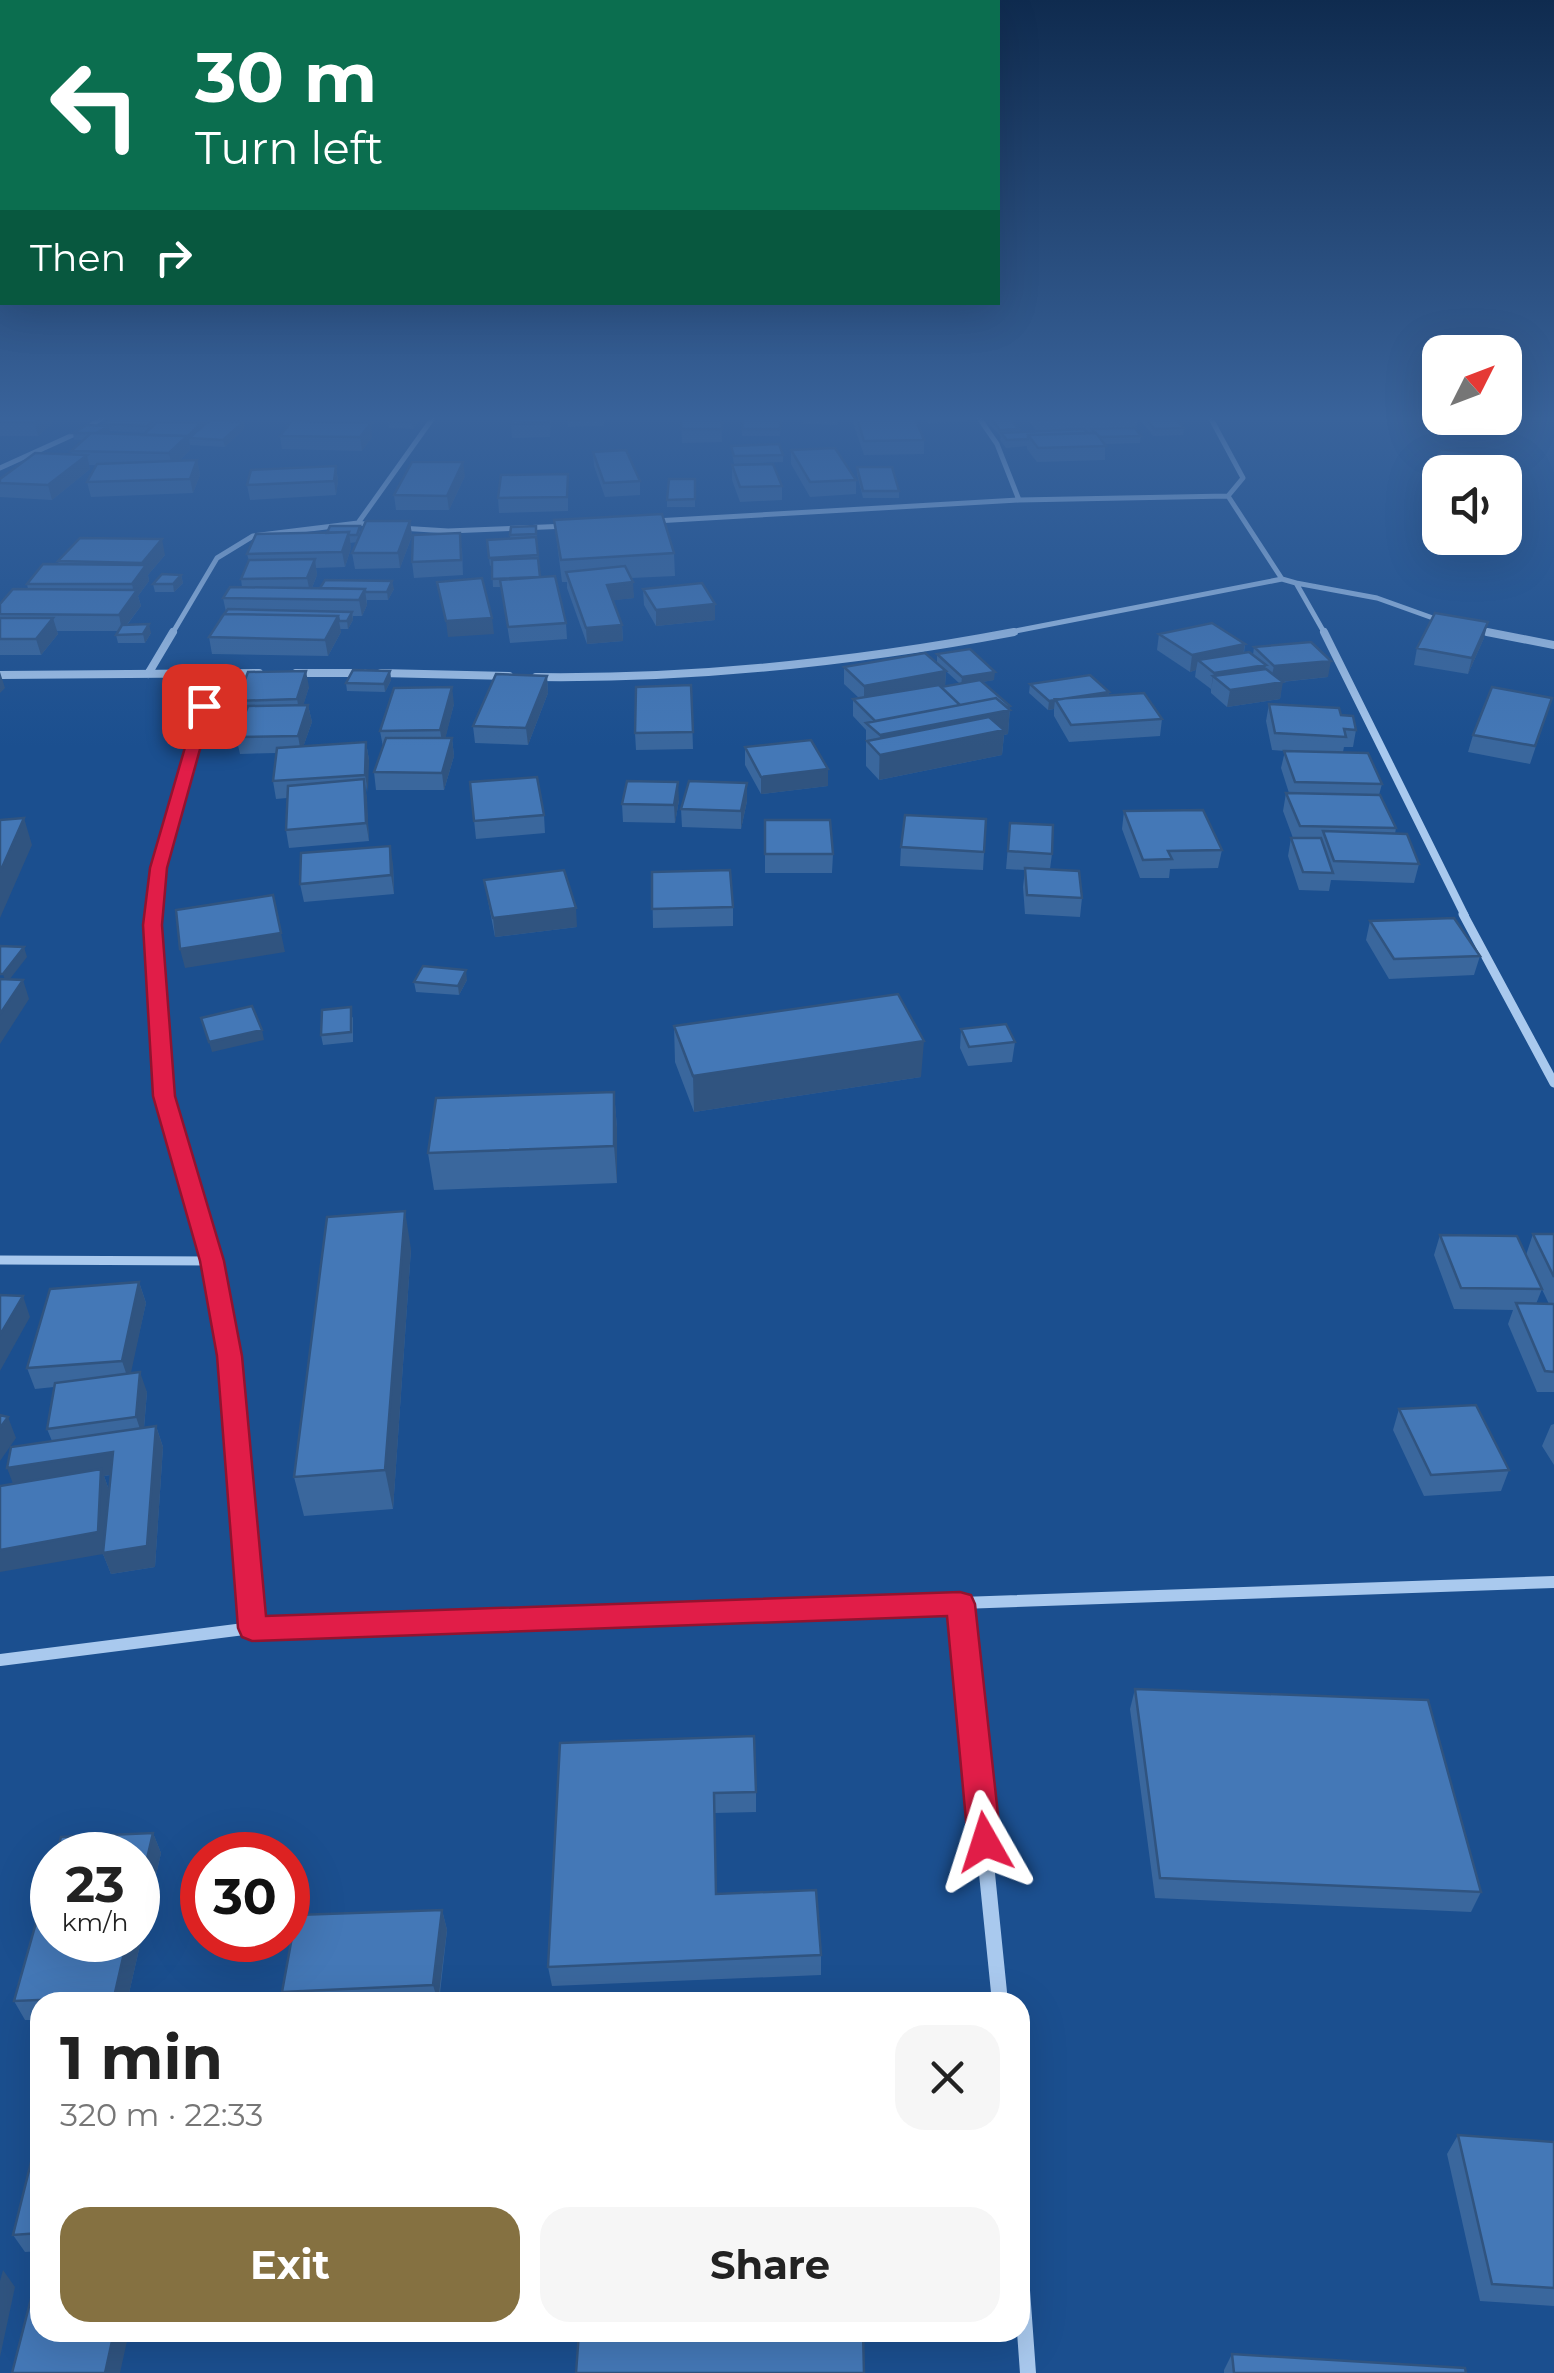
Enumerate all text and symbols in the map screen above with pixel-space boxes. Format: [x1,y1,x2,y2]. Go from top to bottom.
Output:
text: 30 m [195,34,377,120]
icon: left [30,40,160,170]
text: Turn left [195,120,383,175]
icon: right [146,230,201,285]
text: Then [30,234,126,281]
north arrow [1422,335,1522,435]
map controls [1422,335,1522,555]
button: sound [1422,455,1522,555]
pin [162,664,247,749]
icon: arrive [177,679,232,734]
position arrow [933,1790,1037,1894]
speed limit sign: 30 [180,1832,310,1962]
text: 23 [65,1854,125,1915]
text: km/h [62,1907,128,1937]
text: 1 min [60,2021,223,2094]
button: close [895,2025,1000,2130]
text: 320 m · 22:33 [60,2095,263,2134]
button: Exit [60,2207,520,2322]
button: Share [540,2207,1000,2322]

